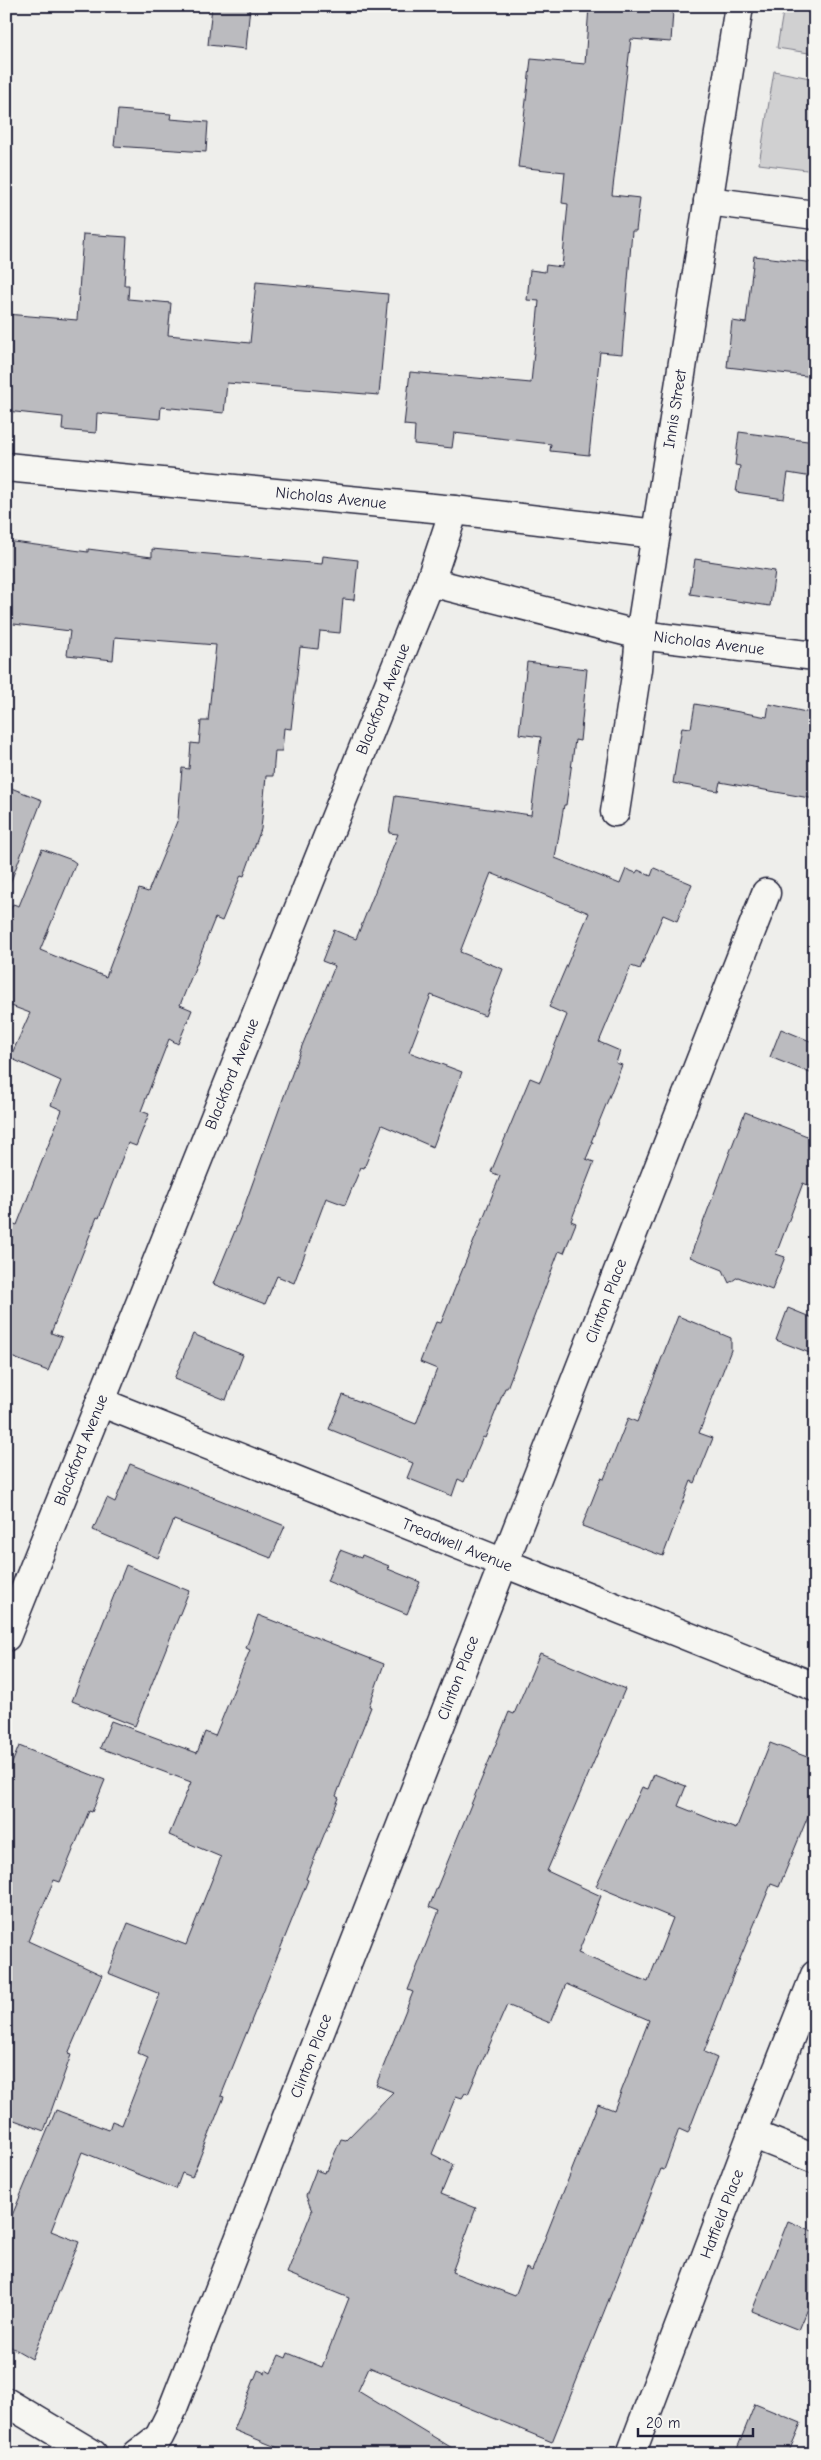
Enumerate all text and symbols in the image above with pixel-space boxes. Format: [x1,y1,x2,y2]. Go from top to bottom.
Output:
street label: Innis Street [660,368,690,450]
street label: Nicholas Avenue [275,483,387,513]
street label: Nicholas Avenue [653,627,765,659]
street label: Blackford Avenue [353,641,413,757]
street label: Blackford Avenue [202,1016,262,1132]
street label: Clinton Place [582,1256,630,1346]
street label: Blackford Avenue [51,1392,111,1508]
street label: Treadwell Avenue [399,1515,515,1575]
street label: Clinton Place [434,1633,482,1723]
street label: Clinton Place [287,2011,335,2101]
street label: Hatfield Place [697,2167,747,2261]
scale bar [638,2405,754,2437]
text: 20 m [646,2414,680,2432]

